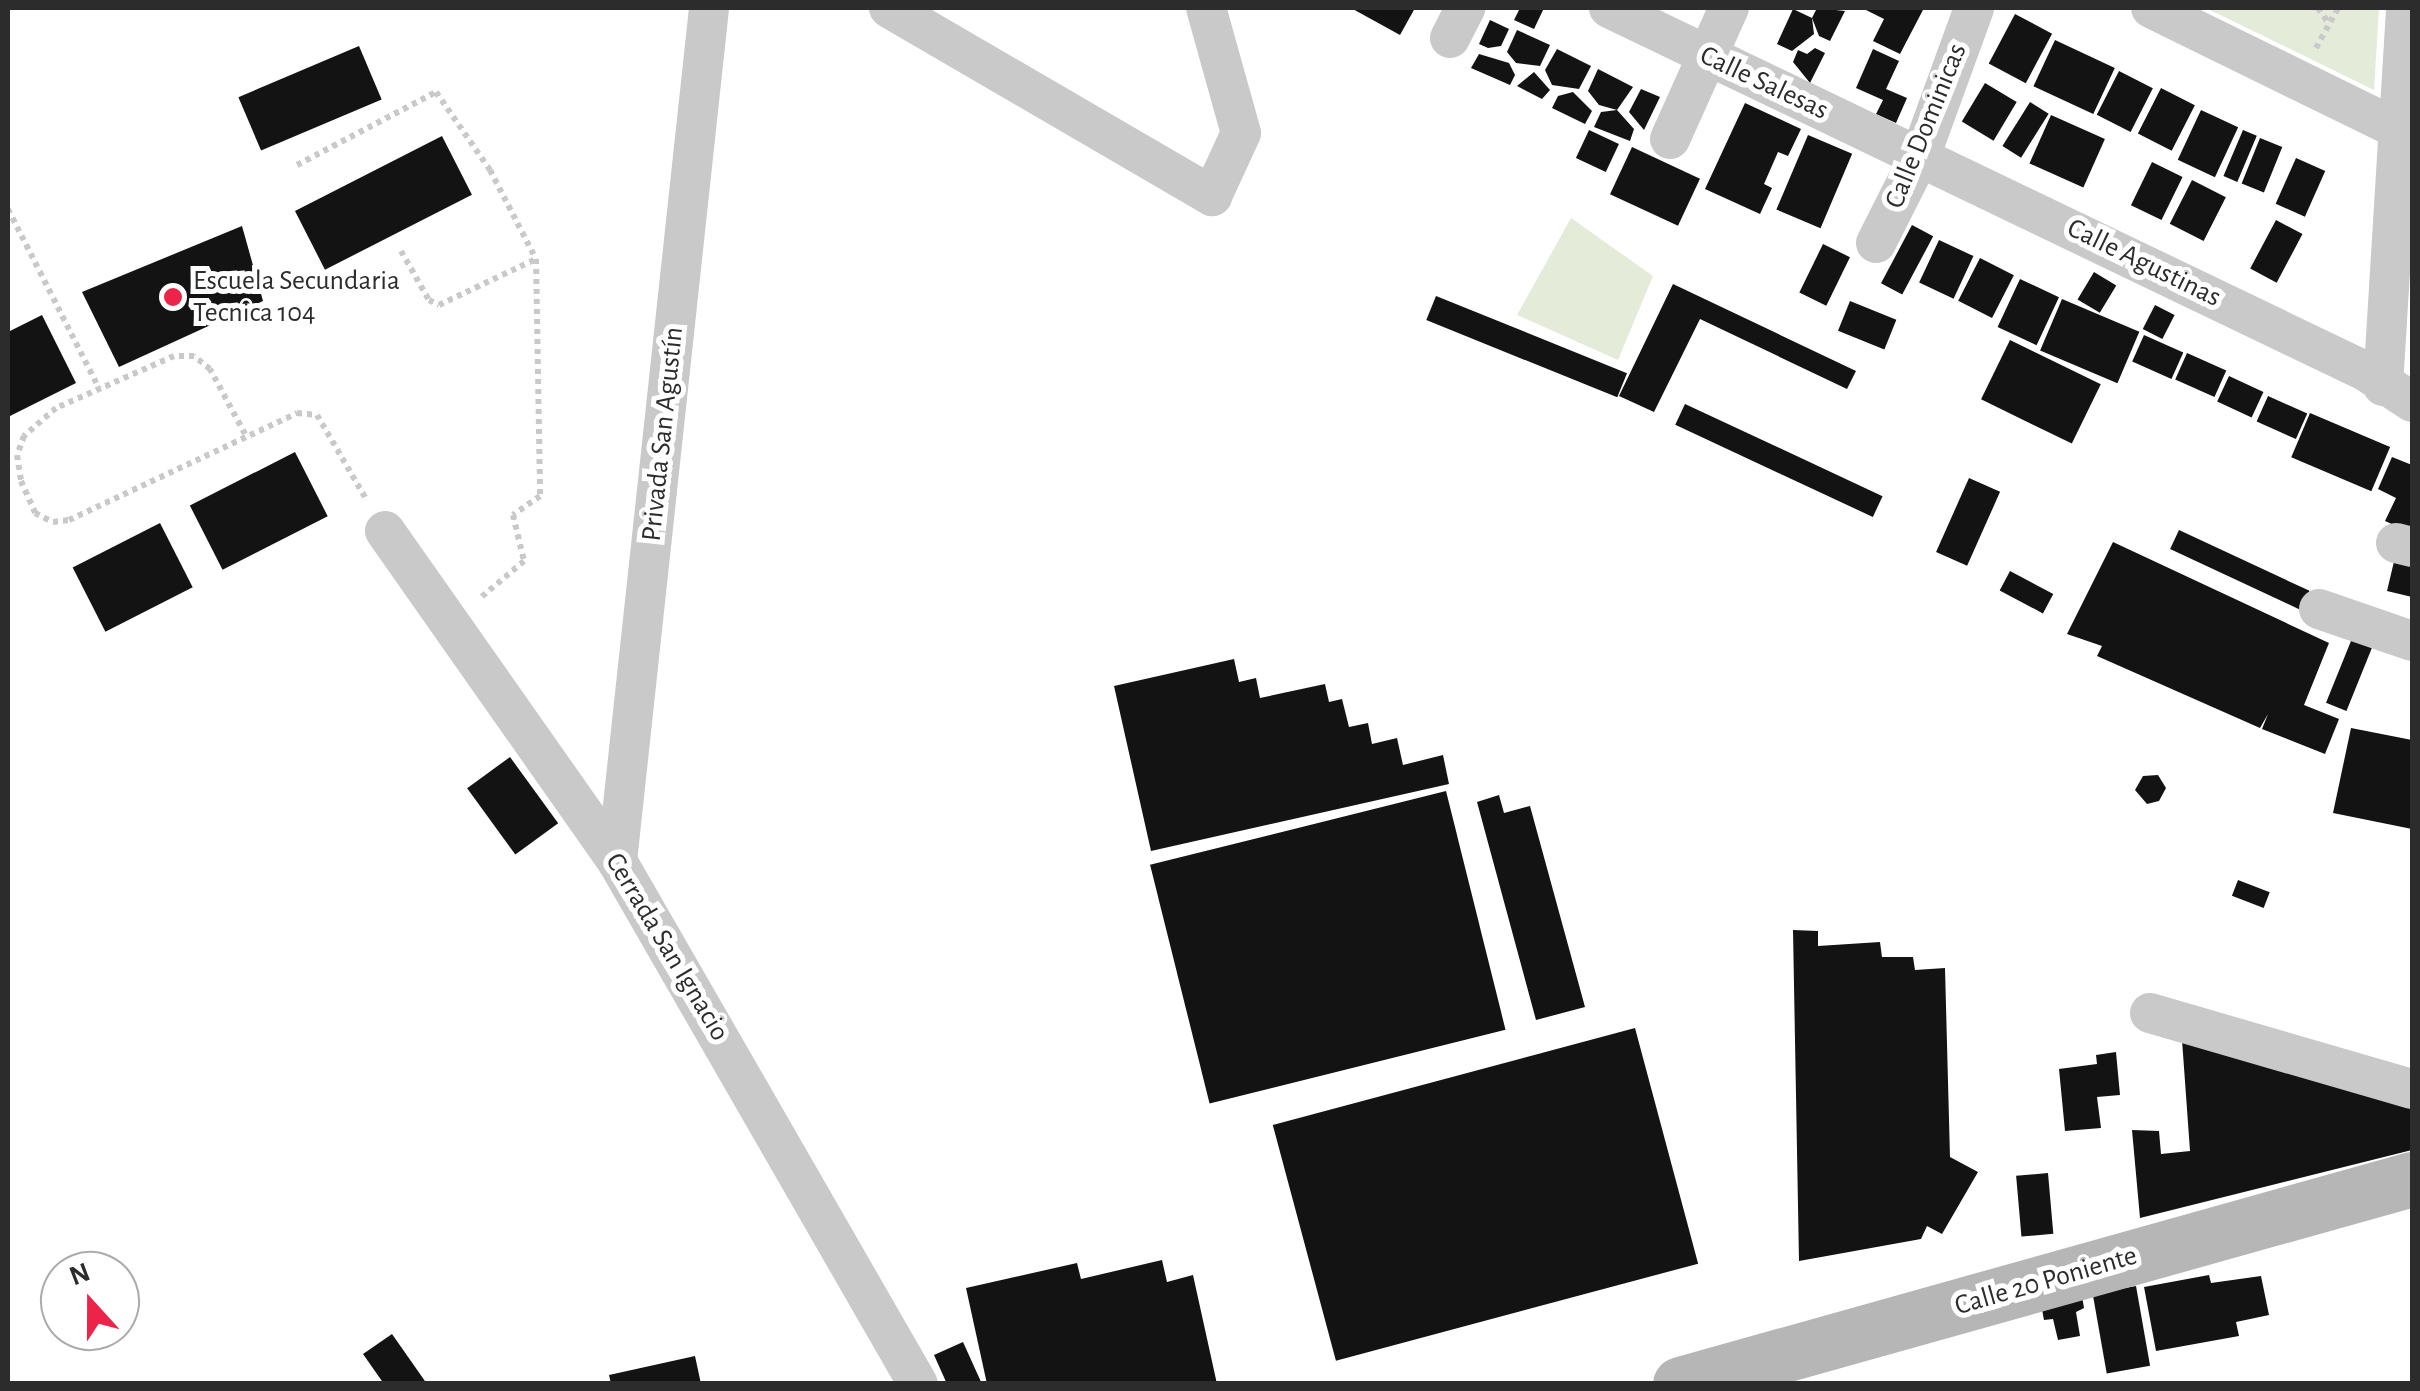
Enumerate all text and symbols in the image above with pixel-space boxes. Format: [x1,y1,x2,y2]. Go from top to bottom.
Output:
street label: Calle Salesas [1694,39,1834,127]
street label: Calle Dominicas [1878,39,1974,213]
street label: Calle Agustinas [2062,211,2226,315]
place label: Escuela Secundaria Tecnica 104 [193,264,400,330]
marker: Escuela Secundaria Tecnica 104 [162,286,184,308]
street label: Privada San Agustín [635,325,691,543]
street label: Cerrada San Ignacio [598,847,736,1047]
street label: Calle 20 Poniente [1951,1239,2141,1323]
north arrow [40,1251,140,1351]
text: N [66,1258,94,1291]

